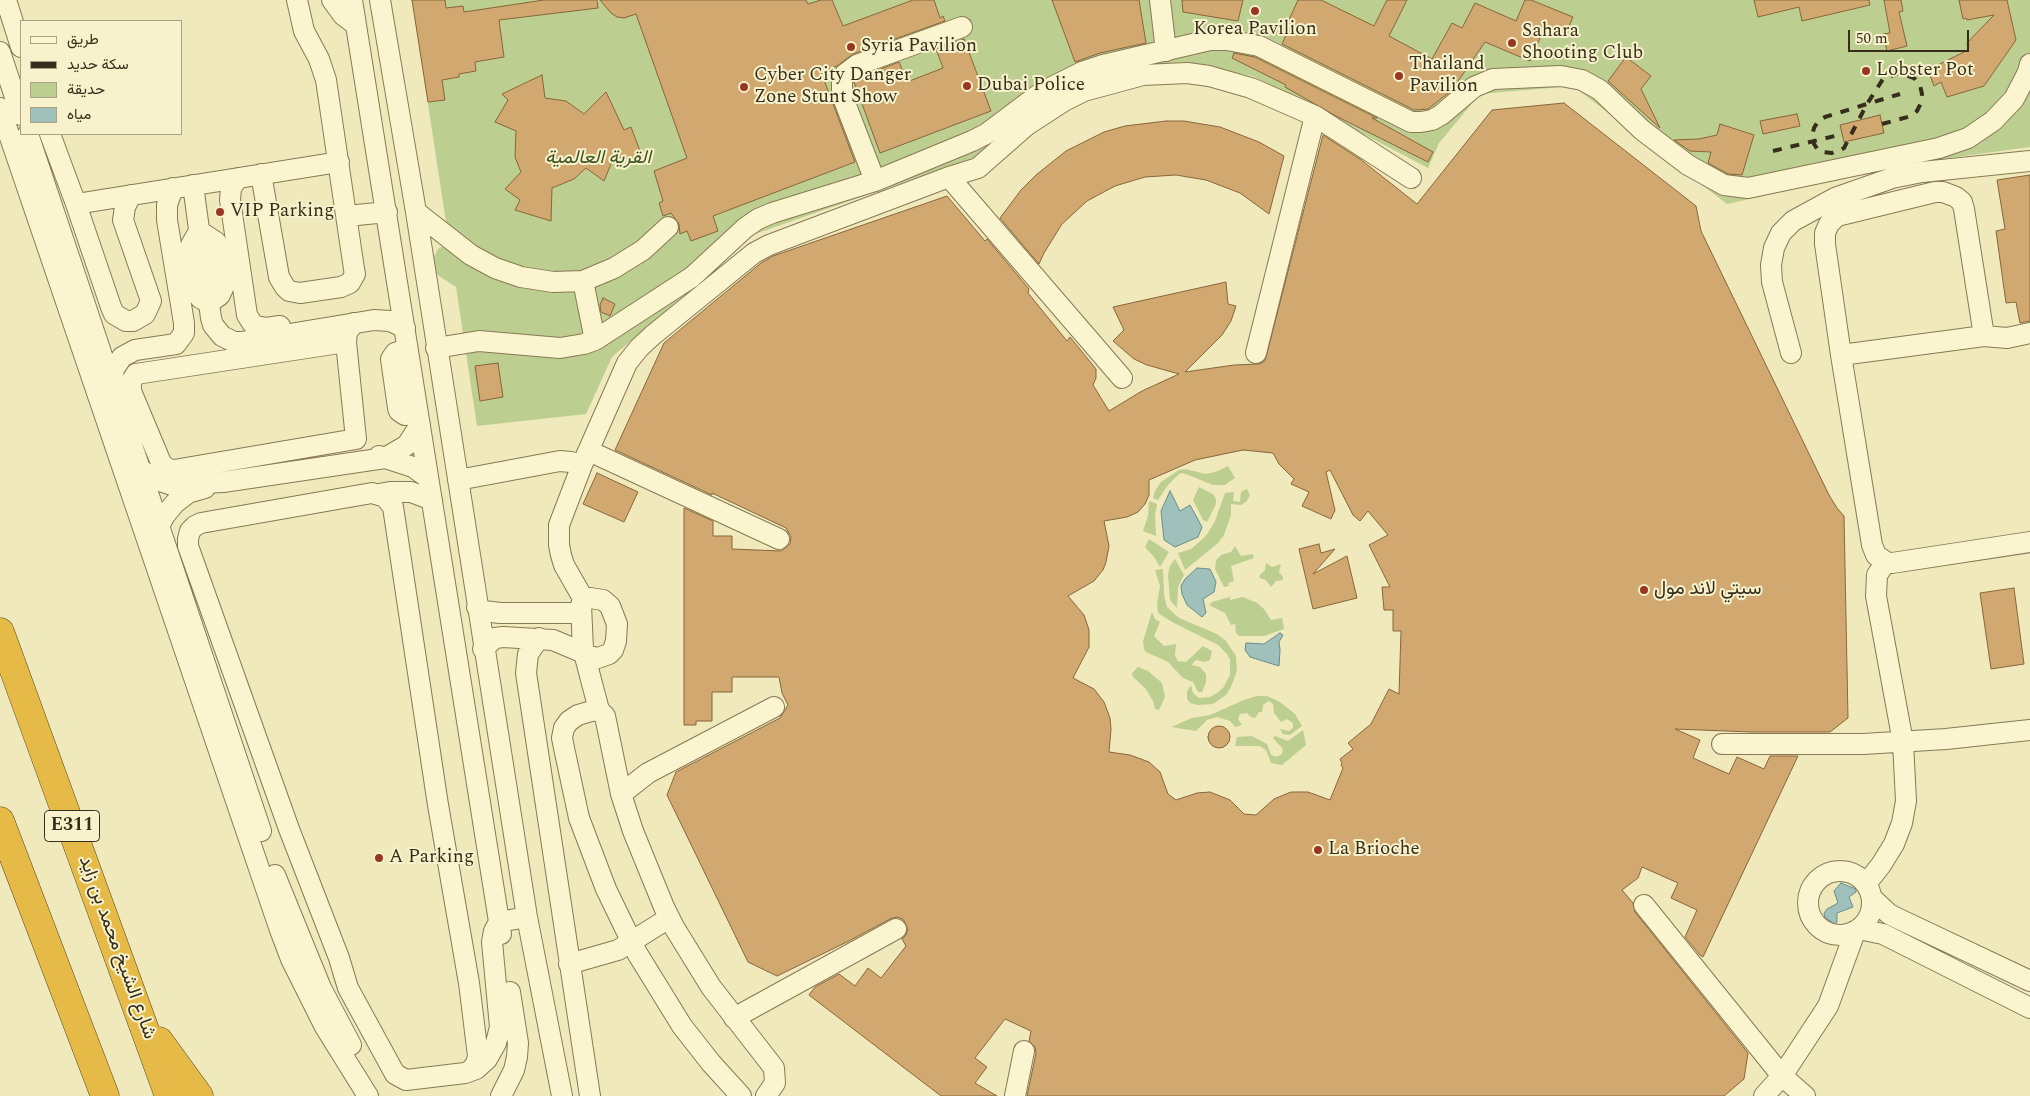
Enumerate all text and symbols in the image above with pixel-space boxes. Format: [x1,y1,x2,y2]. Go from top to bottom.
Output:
marker: Korea Pavilion [1249,5,1261,17]
place label: Korea Pavilion [1193,19,1317,41]
legend [20,20,182,135]
scale bar [1850,20,1971,52]
place label: Sahara Shooting Club [1522,21,1643,65]
text: 50 m [1856,27,1888,50]
text: طريق [67,28,99,51]
place label: Syria Pavilion [861,36,977,58]
marker: Sahara Shooting Club [1506,37,1518,49]
marker: Syria Pavilion [845,41,857,53]
text: سكة حديد [67,53,129,76]
place label: Thailand Pavilion [1409,54,1485,98]
place label: Lobster Pot [1876,60,1974,82]
place label: Cyber City Danger Zone Stunt Show [754,65,911,109]
marker: Lobster Pot [1860,65,1872,77]
marker: Thailand Pavilion [1393,70,1405,82]
place label: Dubai Police [977,75,1085,97]
text: حديقة [67,78,105,101]
marker: Dubai Police [961,80,973,92]
marker: Cyber City Danger Zone Stunt Show [738,81,750,93]
text: مياه [67,103,91,126]
park label: القرية العالمية [545,148,651,170]
place label: VIP Parking [230,201,334,223]
marker: VIP Parking [214,206,226,218]
place label: سيتي لاند مول [1654,579,1762,601]
marker: سيتي لاند مول [1638,584,1650,596]
road number: E311 [44,810,100,841]
place label: La Brioche [1328,839,1420,861]
marker: La Brioche [1312,844,1324,856]
place label: A Parking [389,847,474,869]
marker: A Parking [373,852,385,864]
street label: شارع الشيخ محمد بن زايد [72,853,160,1043]

